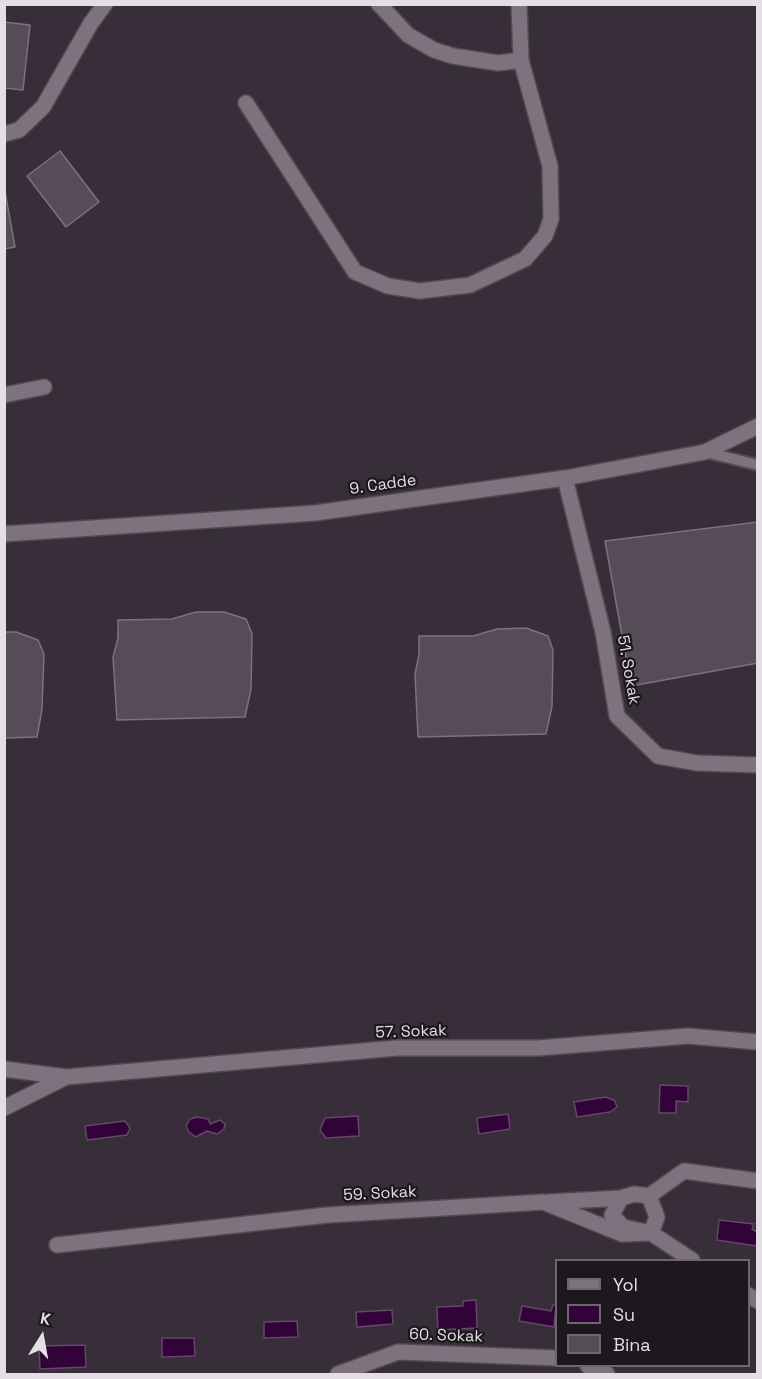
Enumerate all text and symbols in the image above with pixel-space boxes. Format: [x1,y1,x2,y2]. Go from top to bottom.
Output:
street label: 9. Cadde [348,471,418,499]
street label: 51. Sokak [612,634,644,706]
street label: 57. Sokak [375,1021,447,1043]
street label: 59. Sokak [343,1182,417,1206]
legend [555,1259,750,1367]
text: Yol [613,1273,638,1296]
text: Su [613,1303,635,1326]
north arrow [12,1307,72,1367]
text: K [39,1308,52,1330]
street label: 60. Sokak [409,1325,483,1347]
text: Bina [613,1333,651,1356]

